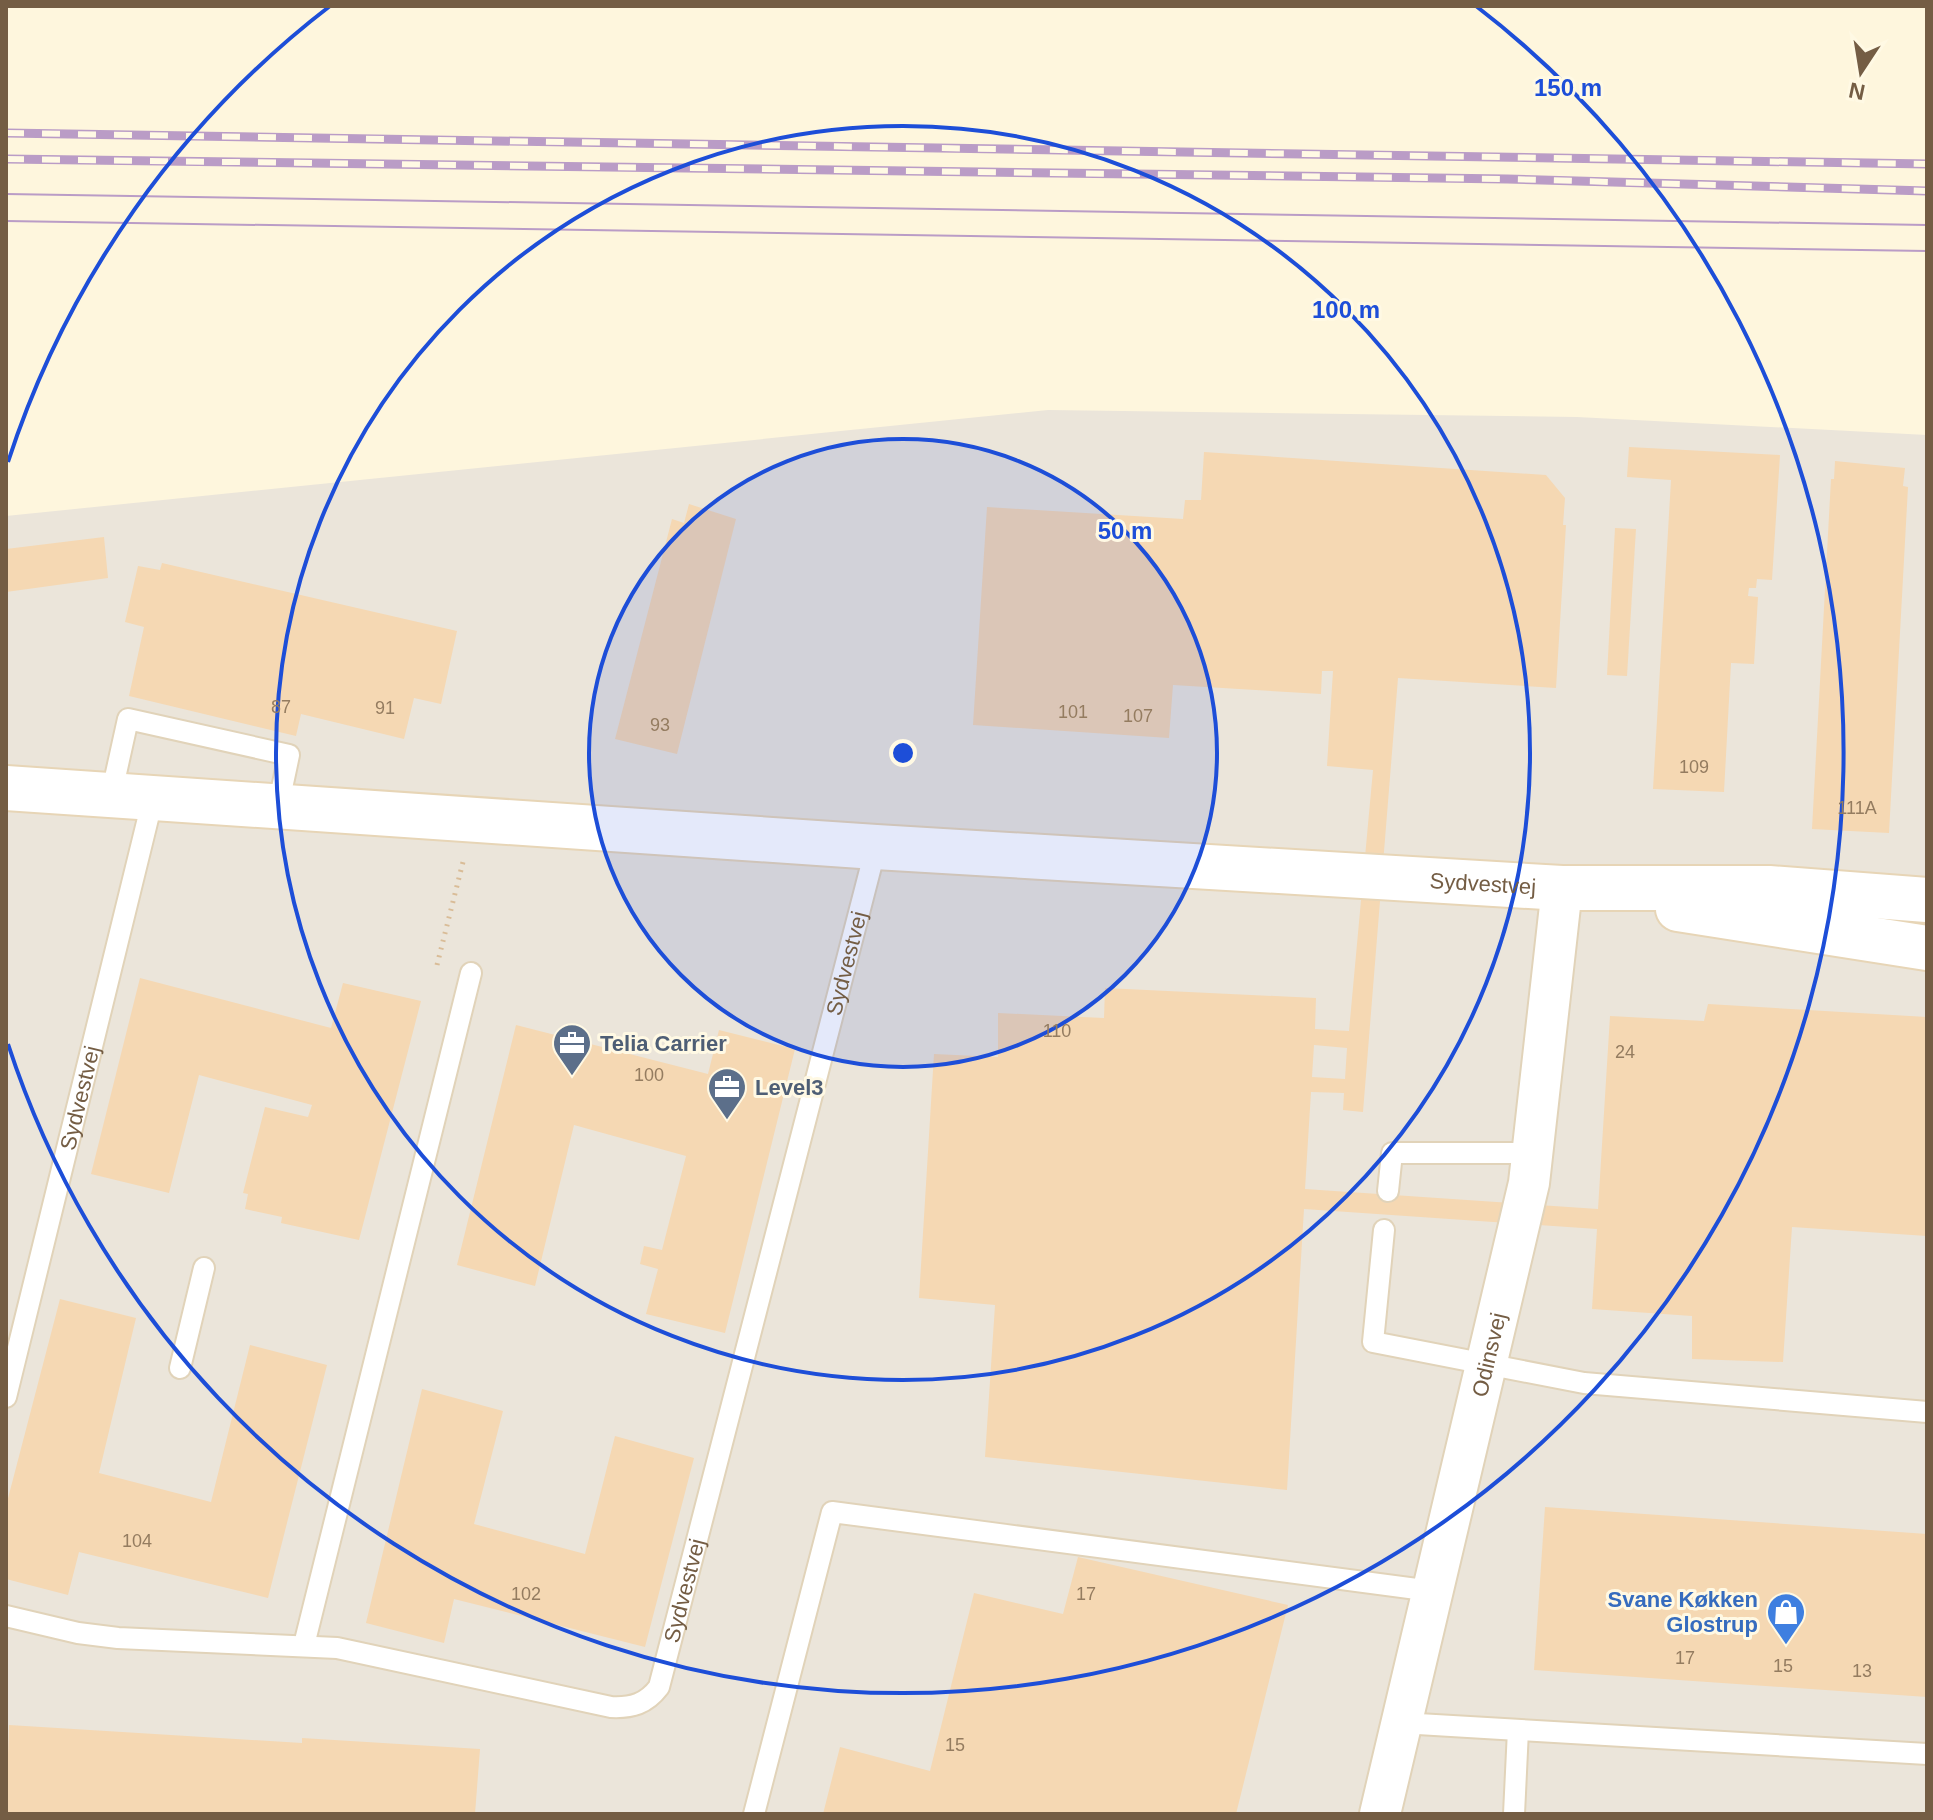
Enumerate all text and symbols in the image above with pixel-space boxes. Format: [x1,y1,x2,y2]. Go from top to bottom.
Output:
north arrow [1821,32,1901,112]
text: 150 m [1534,74,1602,101]
text: N [1847,77,1867,105]
text: 100 m [1312,296,1380,323]
text: 50 m [1098,517,1152,544]
house number: 87 [271,697,291,717]
house number: 91 [375,698,395,718]
house number: 101 [1058,702,1088,722]
house number: 107 [1123,706,1153,726]
house number: 93 [650,715,670,735]
centre of rings [889,739,917,767]
house number: 109 [1679,757,1709,777]
house number: 111A [1837,798,1877,818]
street label: Sydvestvej [1429,868,1537,899]
street label: Sydvestvej [821,909,872,1018]
house number: 110 [1043,1021,1071,1041]
office icon: Telia Carrier [551,1022,593,1077]
place label: Telia Carrier [600,1031,727,1056]
house number: 24 [1615,1042,1635,1062]
street label: Sydvestvej [55,1043,105,1153]
house number: 100 [634,1065,664,1085]
office icon: Level3 [706,1066,748,1121]
place label: Level3 [755,1075,824,1100]
street label: Odinsvej [1467,1310,1511,1399]
house number: 104 [122,1531,152,1551]
street label: Sydvestvej [659,1536,710,1645]
house number: 102 [511,1584,541,1604]
house number: 17 [1076,1584,1096,1604]
place label: Svane Køkken Glostrup [1608,1587,1758,1637]
shop icon: Svane Køkken Glostrup [1765,1591,1807,1646]
house number: 17 [1675,1648,1695,1668]
house number: 15 [1773,1656,1793,1676]
house number: 13 [1852,1661,1872,1681]
house number: 15 [945,1735,965,1755]

